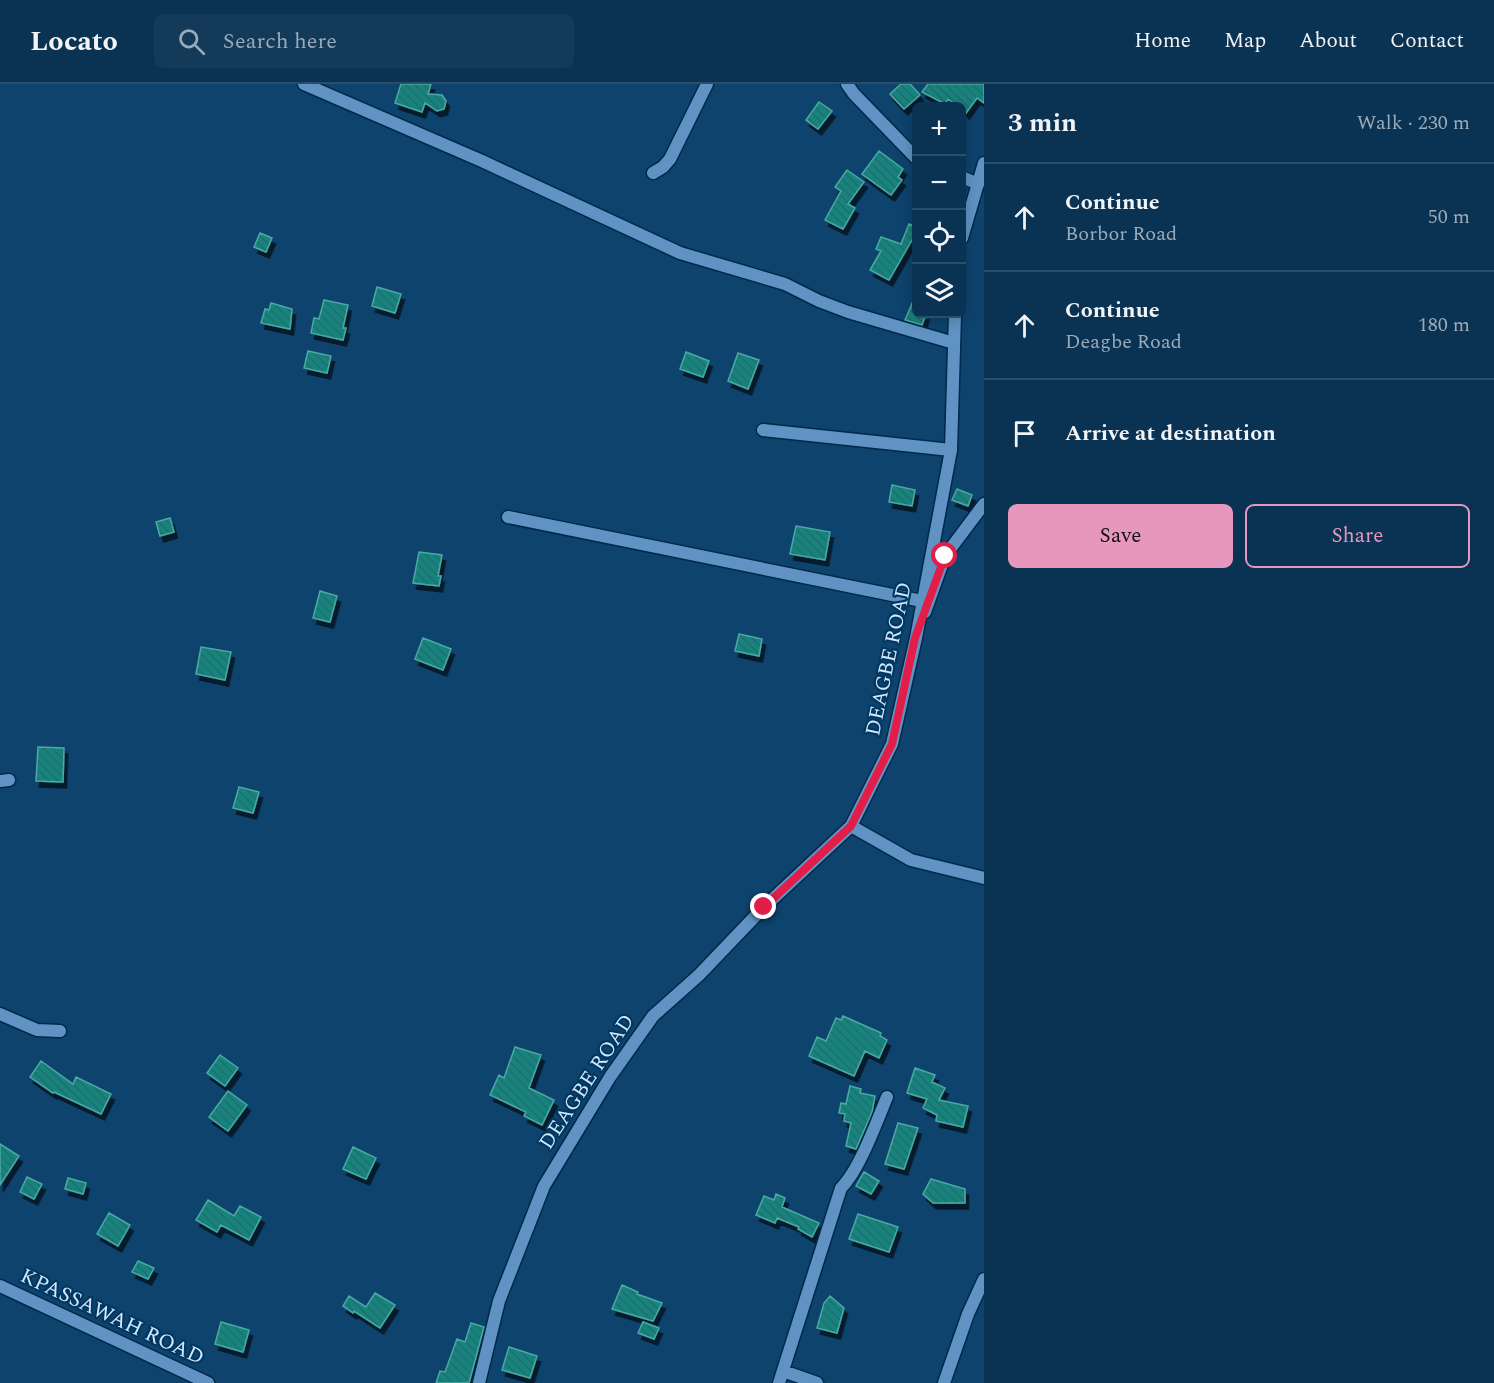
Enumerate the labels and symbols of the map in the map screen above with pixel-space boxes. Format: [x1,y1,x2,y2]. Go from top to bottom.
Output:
route start [931,542,957,568]
street label: DEAGBE ROAD [857,579,921,739]
route end [750,893,776,919]
street label: DEAGBE ROAD [531,1008,643,1156]
street label: KPASSAWAH ROAD [15,1260,209,1374]

